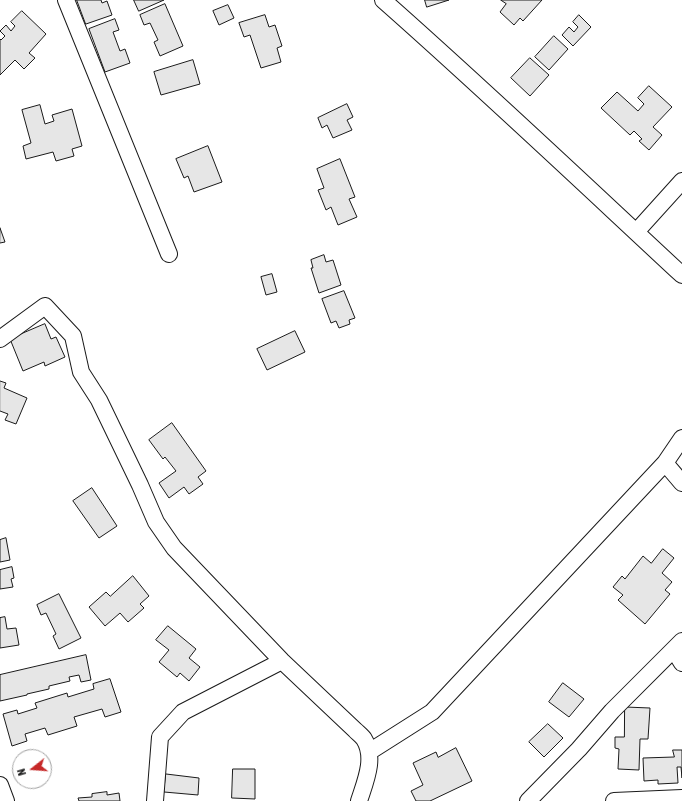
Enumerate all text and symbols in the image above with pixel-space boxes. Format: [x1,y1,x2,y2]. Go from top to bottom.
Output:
north arrow [12,749,52,789]
text: N [15,767,28,777]

